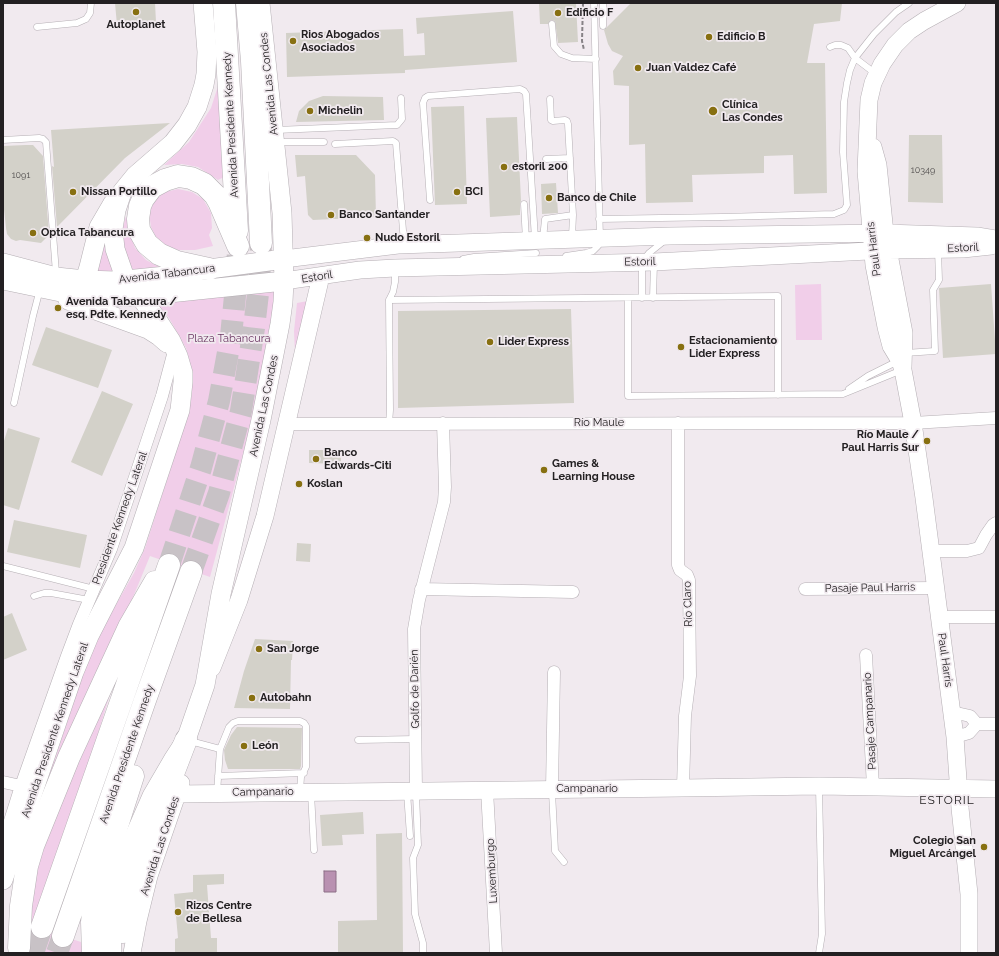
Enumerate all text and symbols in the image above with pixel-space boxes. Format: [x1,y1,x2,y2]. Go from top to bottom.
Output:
place label: Edificio F [566,6,613,20]
marker: Autoplanet [131,7,141,17]
marker: Edificio F [553,8,563,18]
place label: Autoplanet [106,18,166,32]
place label: Rios Abogados Asociados [301,28,379,54]
place label: Edificio B [717,30,765,44]
street label: Avenida Las Condes [257,32,281,136]
marker: Edificio B [704,32,714,42]
marker: Rios Abogados Asociados [288,36,298,46]
street label: Avenida Presidente Kennedy [221,52,241,198]
place label: Juan Valdez Café [646,61,736,75]
marker: Juan Valdez Café [633,63,643,73]
place label: Clínica Las Condes [722,98,783,124]
place label: Michelin [318,104,363,118]
marker: Clínica Las Condes [707,105,719,117]
marker: Michelin [305,106,315,116]
place label: estoril 200 [512,160,568,174]
marker: estoril 200 [499,162,509,172]
house number: 10349 [911,165,935,175]
house number: 1091 [12,170,30,180]
place label: Nissan Portillo [81,185,157,199]
place label: BCI [465,185,483,199]
marker: Nissan Portillo [68,187,78,197]
marker: BCI [452,187,462,197]
place label: Banco de Chile [557,191,636,205]
marker: Banco de Chile [544,193,554,203]
place label: Banco Santander [339,208,430,222]
marker: Banco Santander [326,210,336,220]
street label: Paul Harris [864,221,884,277]
place label: Optica Tabancura [41,226,134,240]
marker: Optica Tabancura [28,228,38,238]
place label: Nudo Estoril [375,231,440,245]
marker: Nudo Estoril [362,233,372,243]
street label: Estoril [947,241,979,255]
street label: Estoril [624,255,656,269]
street label: Avenida Tabancura [118,262,216,286]
street label: Estoril [300,268,334,286]
place label: Avenida Tabancura / esq. Pdte. Kennedy [66,295,177,321]
marker: Avenida Tabancura / esq. Pdte. Kennedy [53,303,63,313]
park label: Plaza Tabancura [187,332,271,346]
place label: Estacionamiento Lider Express [689,334,777,360]
place label: Lider Express [498,335,569,349]
marker: Lider Express [485,337,495,347]
marker: Estacionamiento Lider Express [676,342,686,352]
street label: Avenida Las Condes [247,354,281,458]
street label: Río Maule [574,416,624,430]
place label: Río Maule / Paul Harris Sur [841,428,919,454]
marker: Río Maule / Paul Harris Sur [922,436,932,446]
place label: Banco Edwards-Citi [324,446,392,472]
street label: Presidente Kennedy Lateral [90,450,150,586]
marker: Banco Edwards-Citi [311,454,321,464]
place label: Games & Learning House [552,457,635,483]
marker: Games & Learning House [539,465,549,475]
place label: Koslan [307,477,343,491]
marker: Koslan [294,479,304,489]
street label: Río Claro [681,581,695,627]
street label: Pasaje Paul Harris [825,581,915,595]
street label: Paul Harris [935,632,955,688]
street label: Avenida Presidente Kennedy Lateral [19,641,91,819]
place label: San Jorge [267,642,319,656]
marker: San Jorge [254,644,264,654]
street label: Golfo de Darién [408,649,422,729]
street label: Pasaje Campanario [861,672,879,770]
street label: Avenida Presidente Kennedy [97,683,157,825]
place label: Autobahn [260,691,311,705]
marker: Autobahn [247,693,257,703]
place label: León [252,739,278,753]
marker: León [239,741,249,751]
street label: Campanario [556,782,618,796]
street label: Campanario [232,785,294,799]
district label: ESTORIL [919,793,975,807]
street label: Avenida Las Condes [138,795,182,897]
place label: Colegio San Miguel Arcángel [889,834,976,860]
street label: Luxemburgo [484,838,500,904]
marker: Colegio San Miguel Arcángel [979,842,989,852]
place label: Rizos Centre de Bellesa [186,899,252,925]
marker: Rizos Centre de Bellesa [173,907,183,917]

